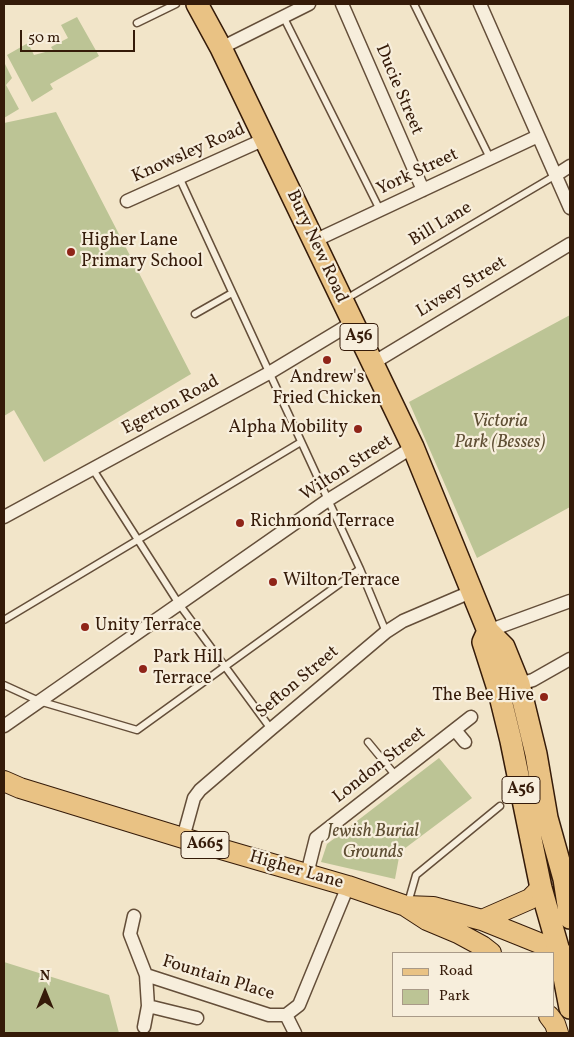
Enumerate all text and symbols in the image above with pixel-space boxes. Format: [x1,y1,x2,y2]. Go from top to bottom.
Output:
scale bar [22,20,138,52]
text: 50 m [28,28,60,49]
street label: Ducie Street [369,42,427,138]
street label: Knowsley Road [129,119,249,189]
street label: York Street [374,145,462,201]
street label: Bury New Road [280,187,352,307]
street label: Bill Lane [406,198,476,252]
place label: Higher Lane Primary School [81,231,203,274]
marker: Higher Lane Primary School [65,246,77,258]
street label: Livsey Street [413,253,511,323]
road number: A56 [340,324,378,351]
marker: Andrew's Fried Chicken [321,354,333,366]
place label: Andrew's Fried Chicken [272,368,382,410]
street label: Egerton Road [119,371,223,441]
park label: Victoria Park (Besses) [454,412,546,454]
place label: Alpha Mobility [229,418,348,440]
marker: Alpha Mobility [352,423,364,435]
street label: Wilton Street [297,431,397,507]
place label: Richmond Terrace [250,512,394,534]
marker: Richmond Terrace [234,517,246,529]
place label: Wilton Terrace [283,571,400,593]
marker: Wilton Terrace [267,576,279,588]
place label: Unity Terrace [95,616,201,638]
marker: Unity Terrace [79,621,91,633]
street label: Sefton Street [252,642,344,724]
place label: Park Hill Terrace [153,648,223,691]
marker: Park Hill Terrace [137,663,149,675]
place label: The Bee Hive [432,686,534,708]
marker: The Bee Hive [538,691,550,703]
street label: London Street [329,723,431,809]
road number: A56 [502,776,540,804]
park label: Jewish Burial Grounds [327,822,419,864]
road number: A665 [181,832,229,858]
street label: Higher Lane [246,847,346,895]
street label: Fountain Place [159,952,277,1006]
legend [392,952,554,1017]
text: Road [439,961,473,982]
north arrow [20,967,70,1017]
text: N [40,967,50,986]
text: Park [439,986,470,1007]

